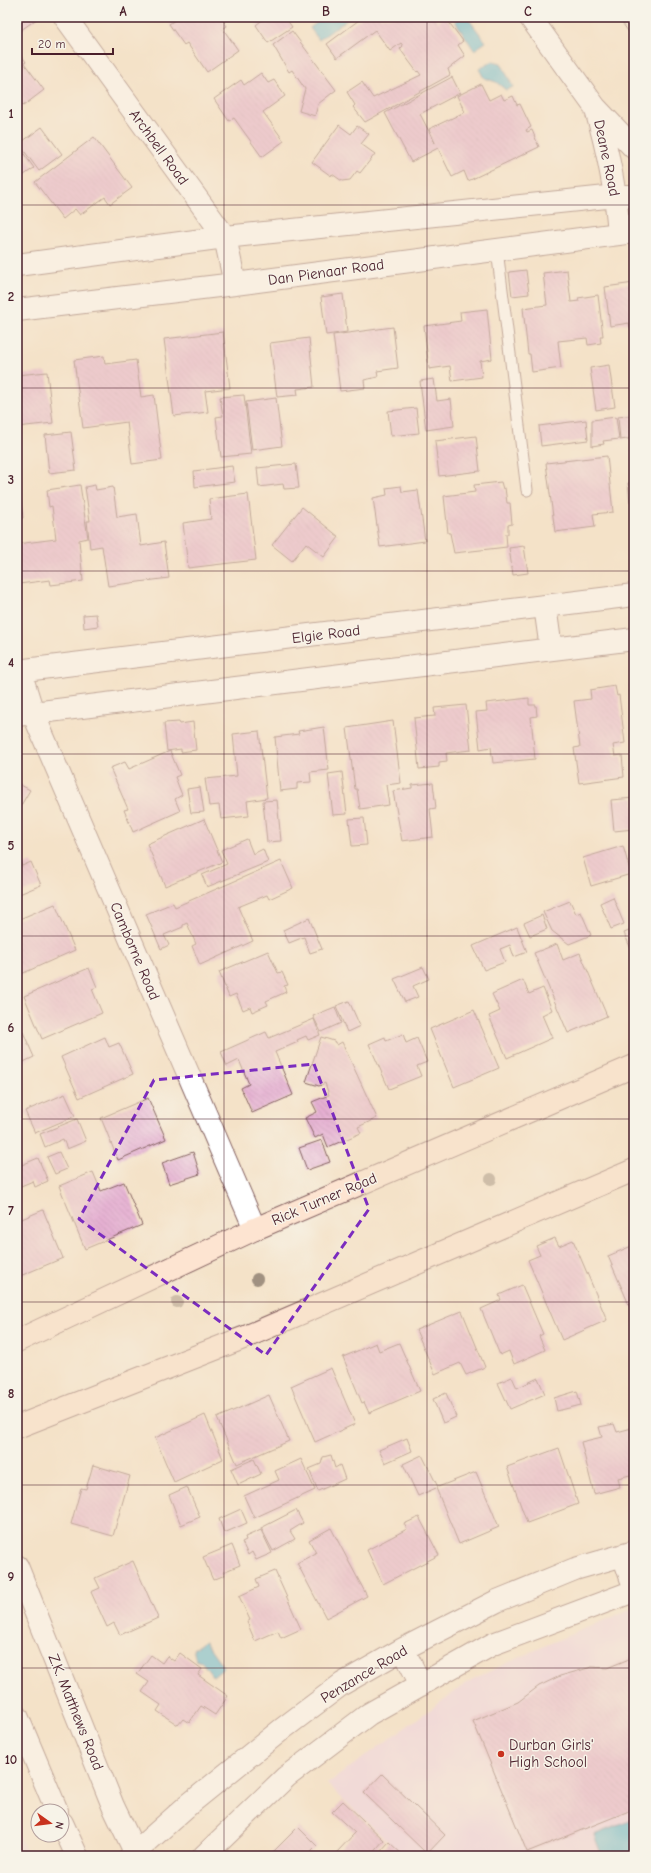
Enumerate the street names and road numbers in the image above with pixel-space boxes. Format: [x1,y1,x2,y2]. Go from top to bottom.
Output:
street label: Archbell Road [126,106,192,188]
street label: Deane Road [590,118,624,198]
street label: Dan Pienaar Road [267,255,385,289]
street label: Elgie Road [291,621,361,647]
street label: Camborne Road [106,899,164,1003]
street label: Rick Turner Road [269,1169,379,1229]
street label: Penzance Road [317,1641,411,1707]
street label: Z.K. Matthews Road [44,1651,108,1773]

